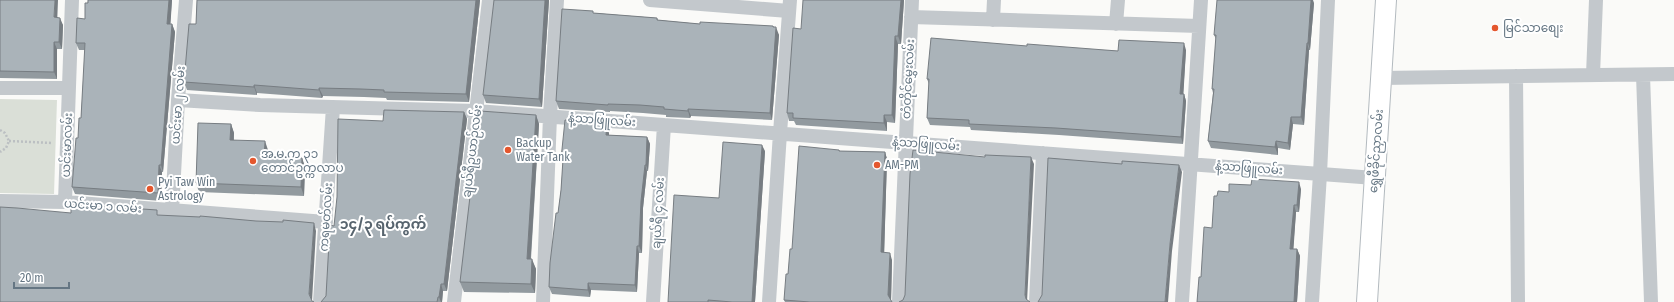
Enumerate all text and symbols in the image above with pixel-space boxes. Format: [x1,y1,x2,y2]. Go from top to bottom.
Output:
place label: မြင်သာစျေး [1503,19,1563,38]
marker: မြင်သာစျေး [1490,23,1500,33]
street label: တံတိုင်မွှေးလမ်း [897,38,920,120]
street label: ယင်းမာ ၂ လမ်း [166,65,191,145]
street label: ချယ်ရီဥယာဉ်လမ်း [457,103,488,199]
street label: ရွှေဖီခိုင်ညှာလမ်း [1364,108,1389,194]
street label: နံ့သာဖြူလမ်း [567,109,637,132]
street label: ယင်းမာလမ်း [57,112,75,178]
street label: နံ့သာဖြူလမ်း [891,133,961,156]
place label: Backup Water Tank [516,136,570,164]
marker: Backup Water Tank [503,145,513,155]
place label: အ.မ.က ၃၁ တောင်ဥက္ကလာပ [261,147,344,178]
marker: အ.မ.က ၃၁ တောင်ဥက္ကလာပ [248,156,258,166]
street label: နံ့သာဖြူလမ်း [1214,157,1284,180]
place label: AM-PM [885,158,919,172]
marker: AM-PM [872,160,882,170]
place label: Pyi Taw Win Astrology [158,175,215,203]
street label: ချယ်ရီ ၄ လမ်း [647,177,670,249]
street label: ကရမတ်လမ်း [315,182,338,252]
marker: Pyi Taw Win Astrology [145,184,155,194]
street label: ယင်းမာ ၁ လမ်း [64,194,143,216]
district label: ၁၄/၃ ရပ်ကွက် [340,214,426,236]
scale bar [14,264,69,290]
text: 20 m [20,271,44,285]

